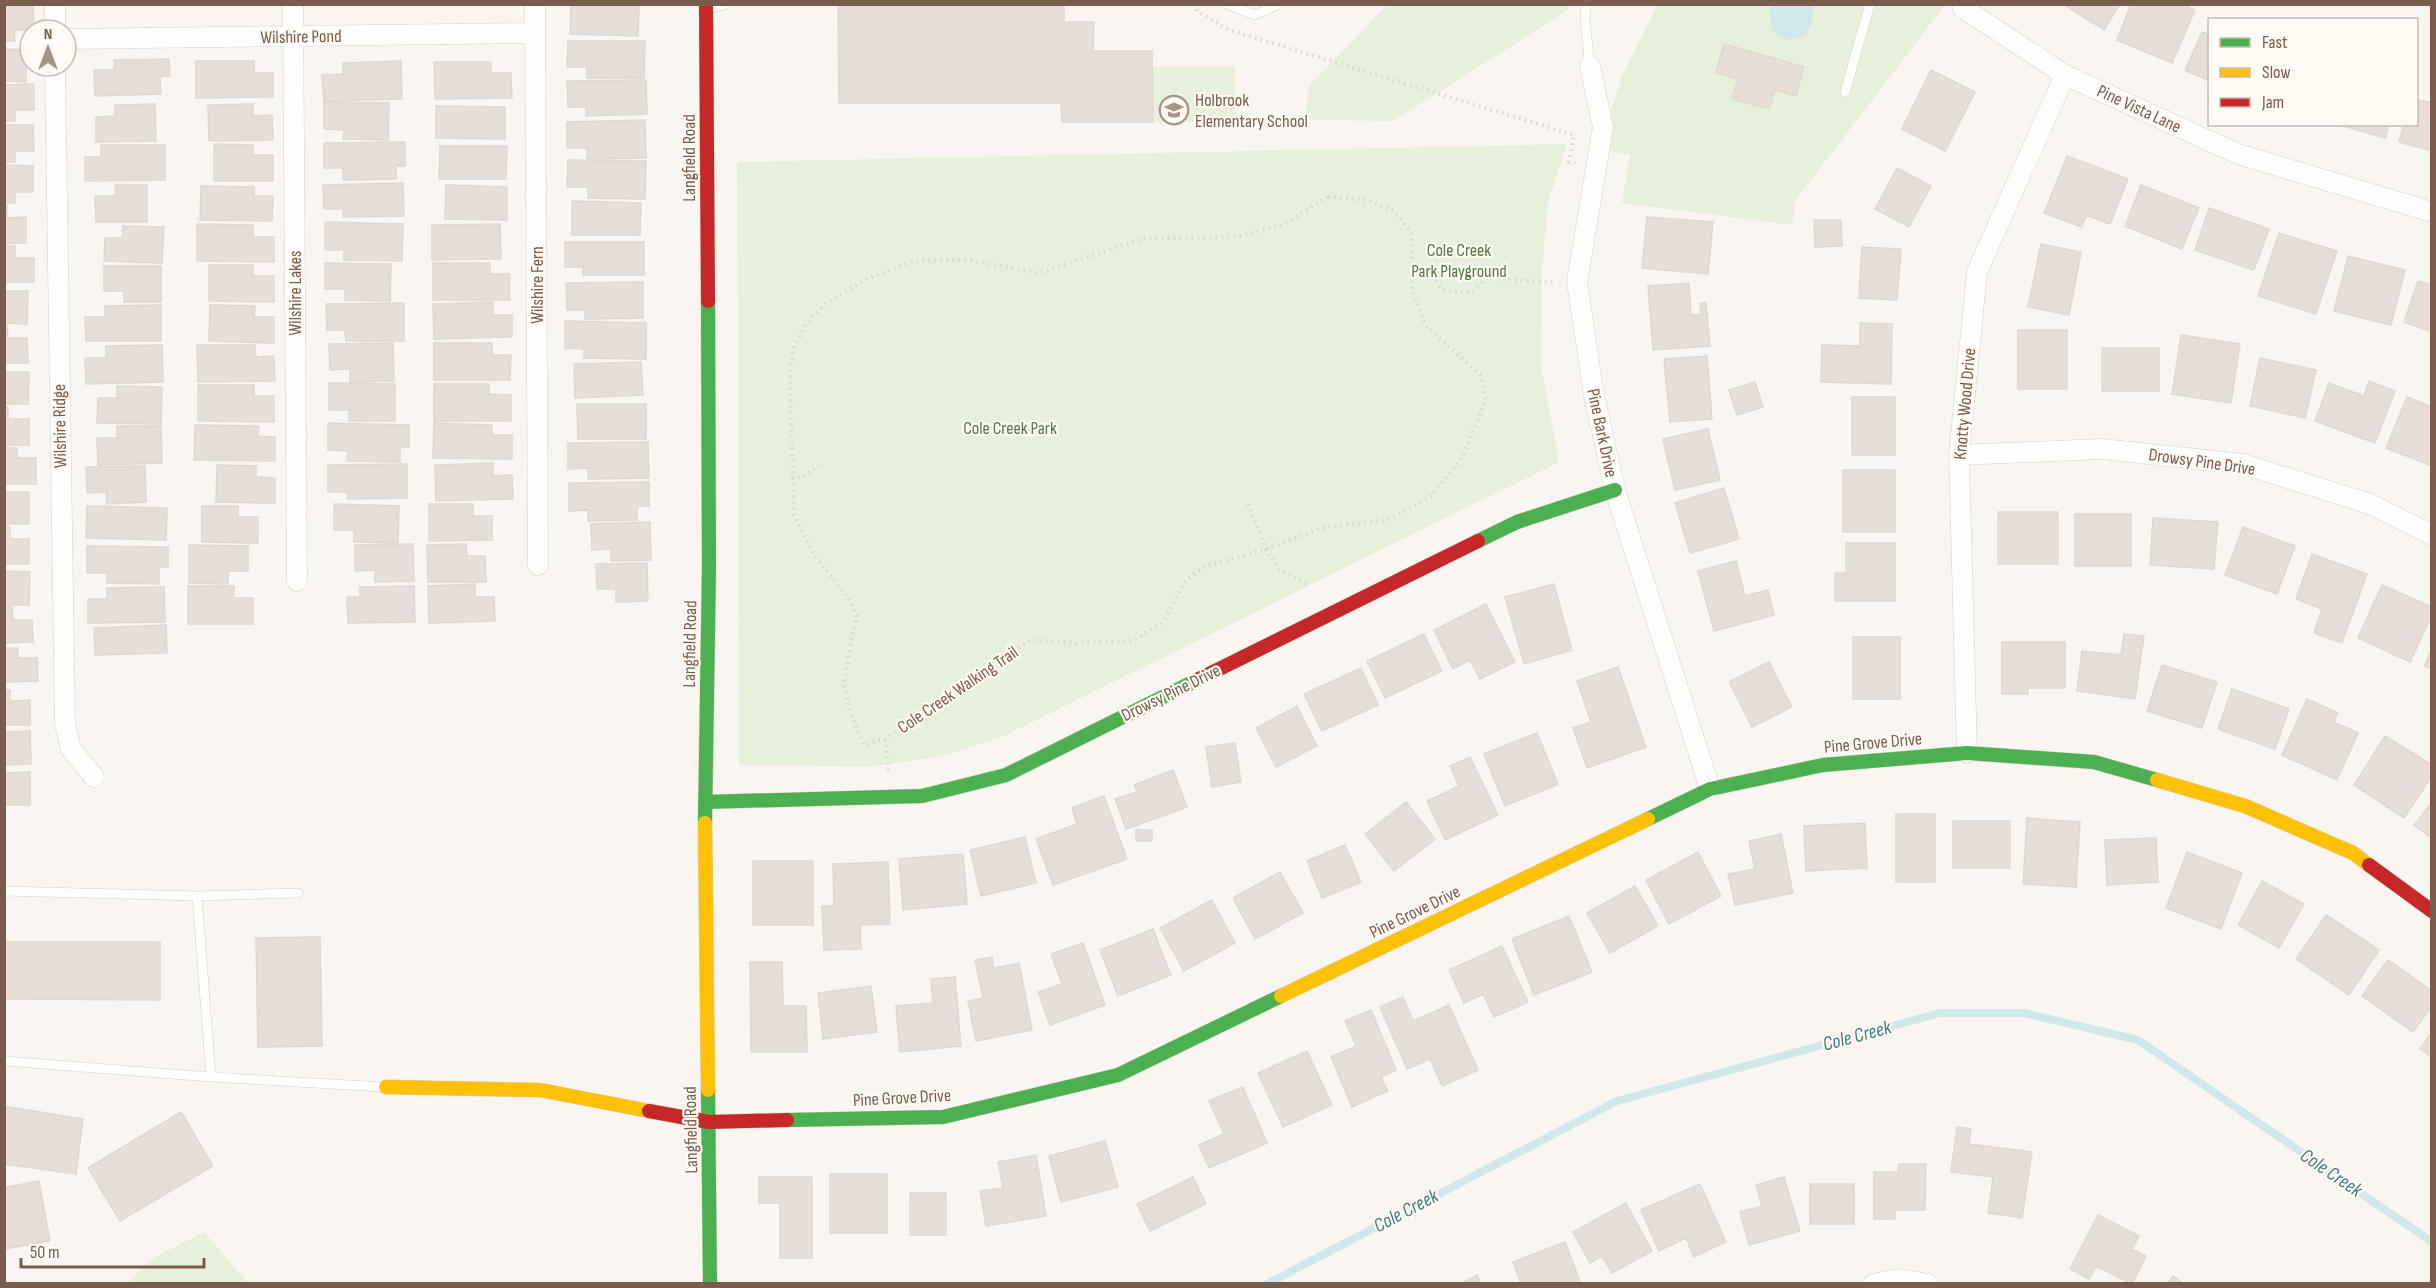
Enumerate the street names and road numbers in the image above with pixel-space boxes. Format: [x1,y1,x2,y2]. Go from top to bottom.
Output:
street label: Wilshire Pond [260,26,342,48]
street label: Pine Vista Lane [2094,80,2184,138]
street label: Langfield Road [679,114,700,202]
street label: Wilshire Fern [527,246,548,324]
street label: Wilshire Lakes [285,251,306,335]
street label: Knotty Wood Drive [1950,347,1980,461]
street label: Wilshire Ridge [49,384,71,468]
street label: Pine Bark Drive [1582,387,1622,479]
street label: Drowsy Pine Drive [2147,444,2257,480]
street label: Langfield Road [679,600,701,688]
street label: Cole Creek Walking Trail [894,642,1022,738]
street label: Drowsy Pine Drive [1118,660,1224,726]
street label: Pine Grove Drive [1823,728,1923,758]
street label: Pine Grove Drive [1366,881,1464,943]
street label: Pine Grove Drive [852,1085,952,1111]
street label: Langfield Road [680,1086,702,1174]

